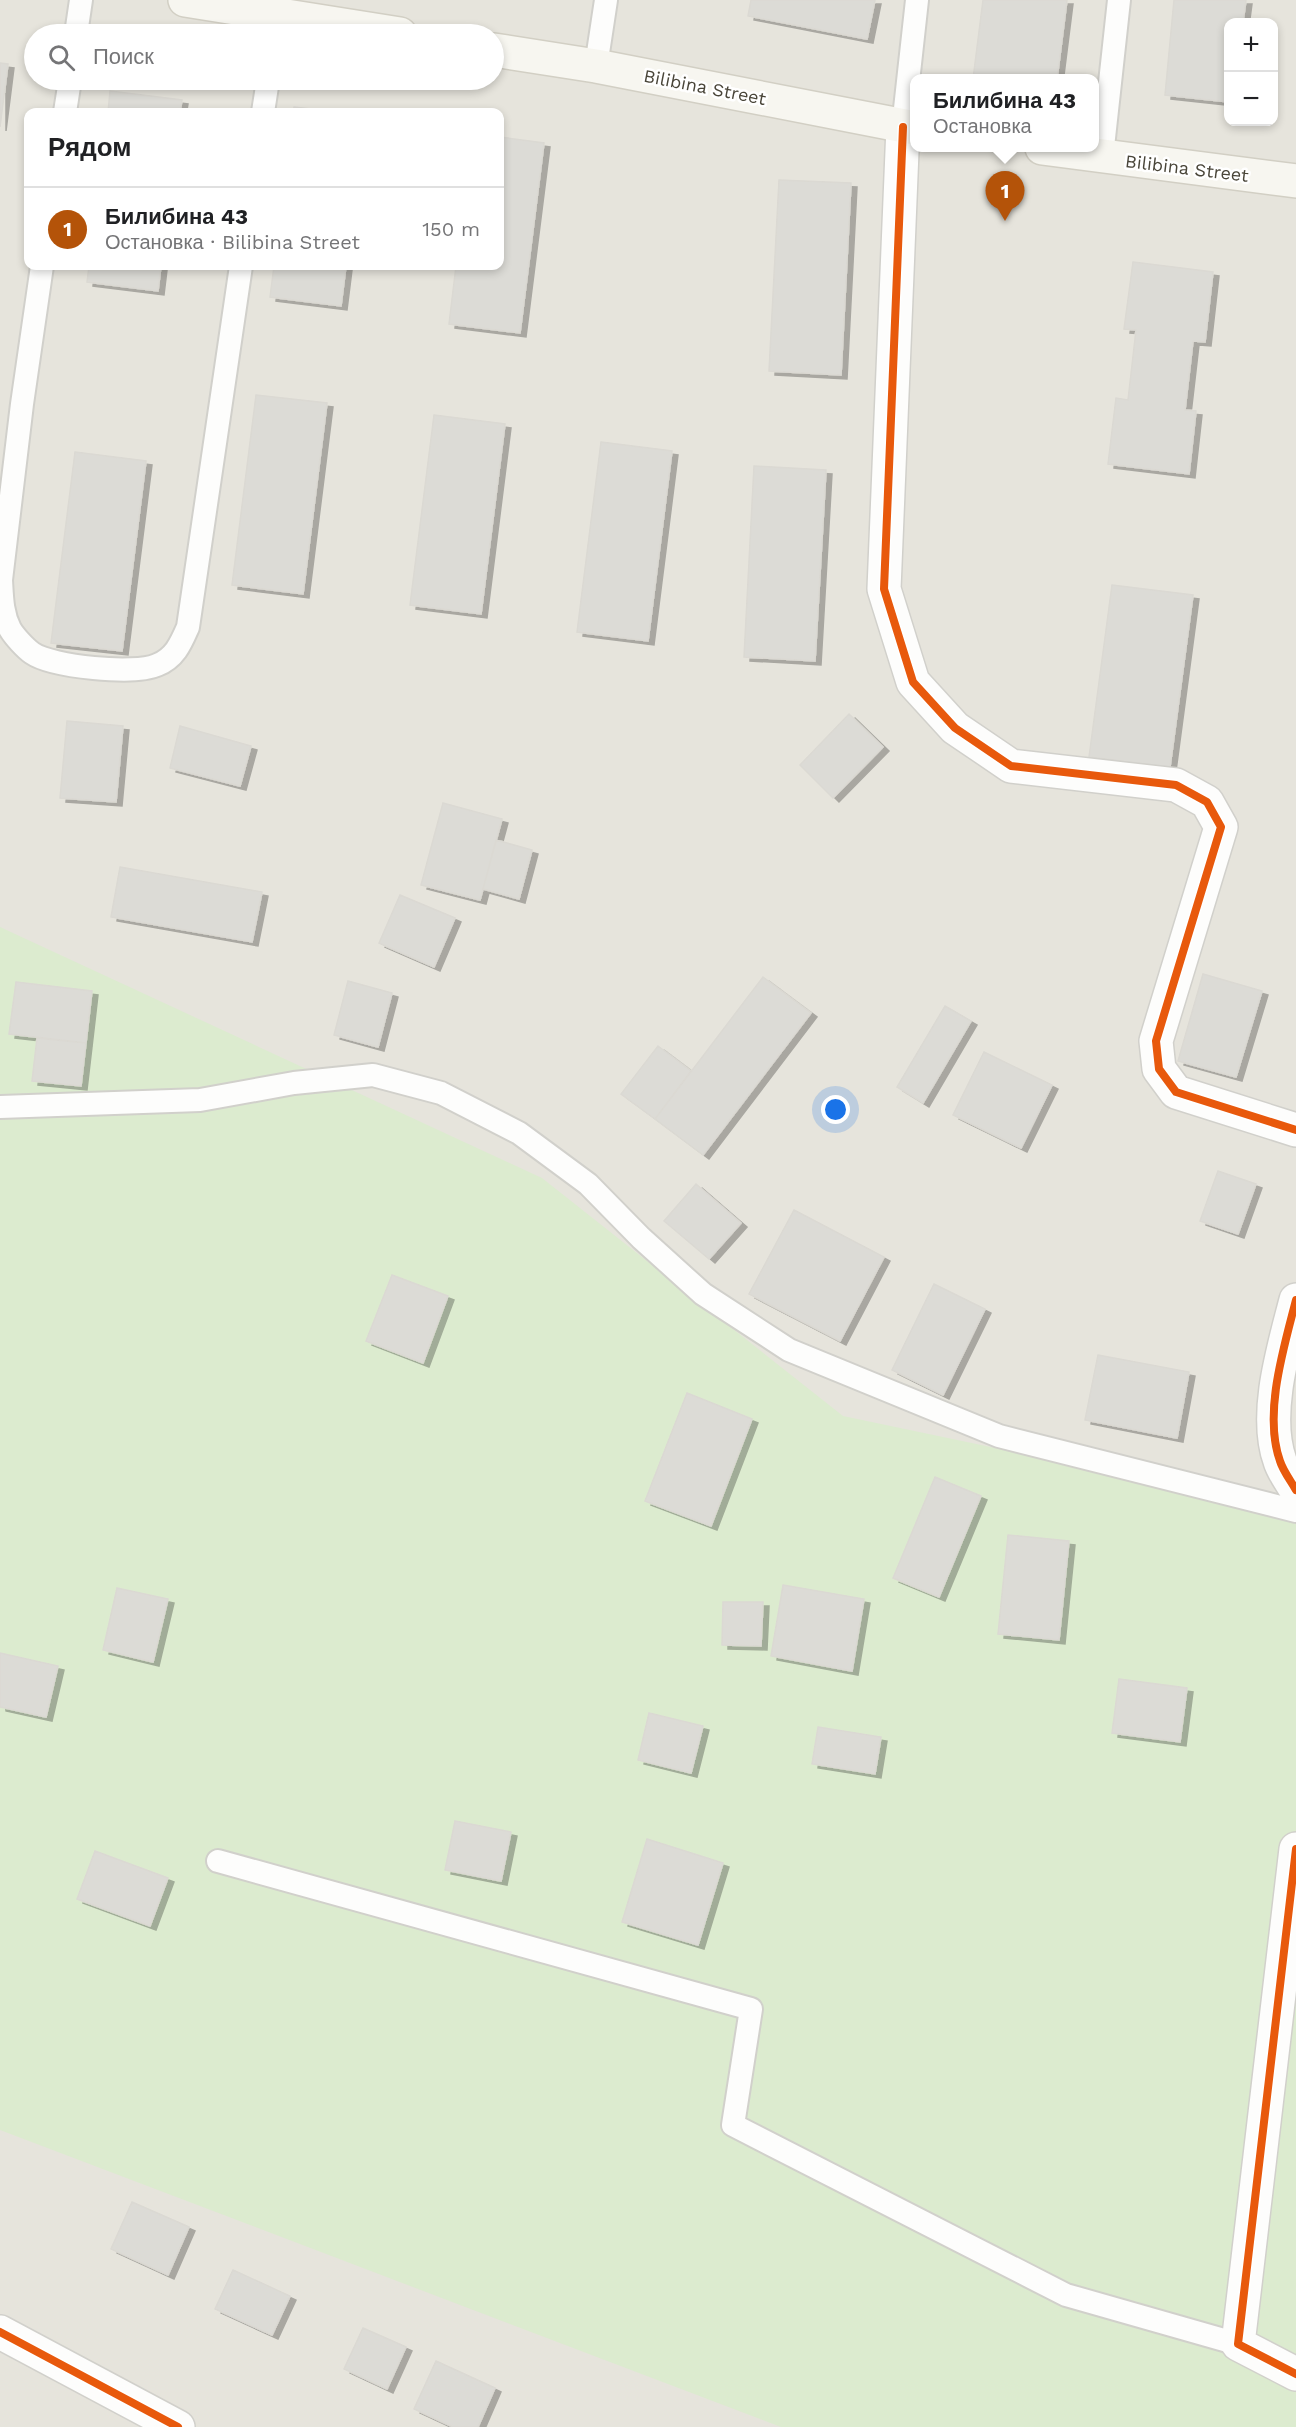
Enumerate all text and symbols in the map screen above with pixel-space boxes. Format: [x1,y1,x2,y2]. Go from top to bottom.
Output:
map controls [1224,18,1278,126]
button: + [1224,18,1278,72]
search box [24,24,504,90]
icon: search [45,41,78,74]
text: Поиск [93,44,154,69]
street label: Bilibina Street [642,65,768,109]
button: − [1224,72,1278,126]
popup [910,74,1099,152]
text: Билибина 43 [933,88,1076,113]
text: Остановка [933,114,1032,138]
text: Рядом [48,132,131,162]
street label: Bilibina Street [1124,150,1250,186]
pin: 1 [986,172,1024,221]
text: Билибина 43 [105,204,248,229]
text: 1 [63,217,72,241]
text: 150 m [422,217,480,241]
text: Остановка · Bilibina Street [105,230,360,254]
your location [821,1095,850,1124]

